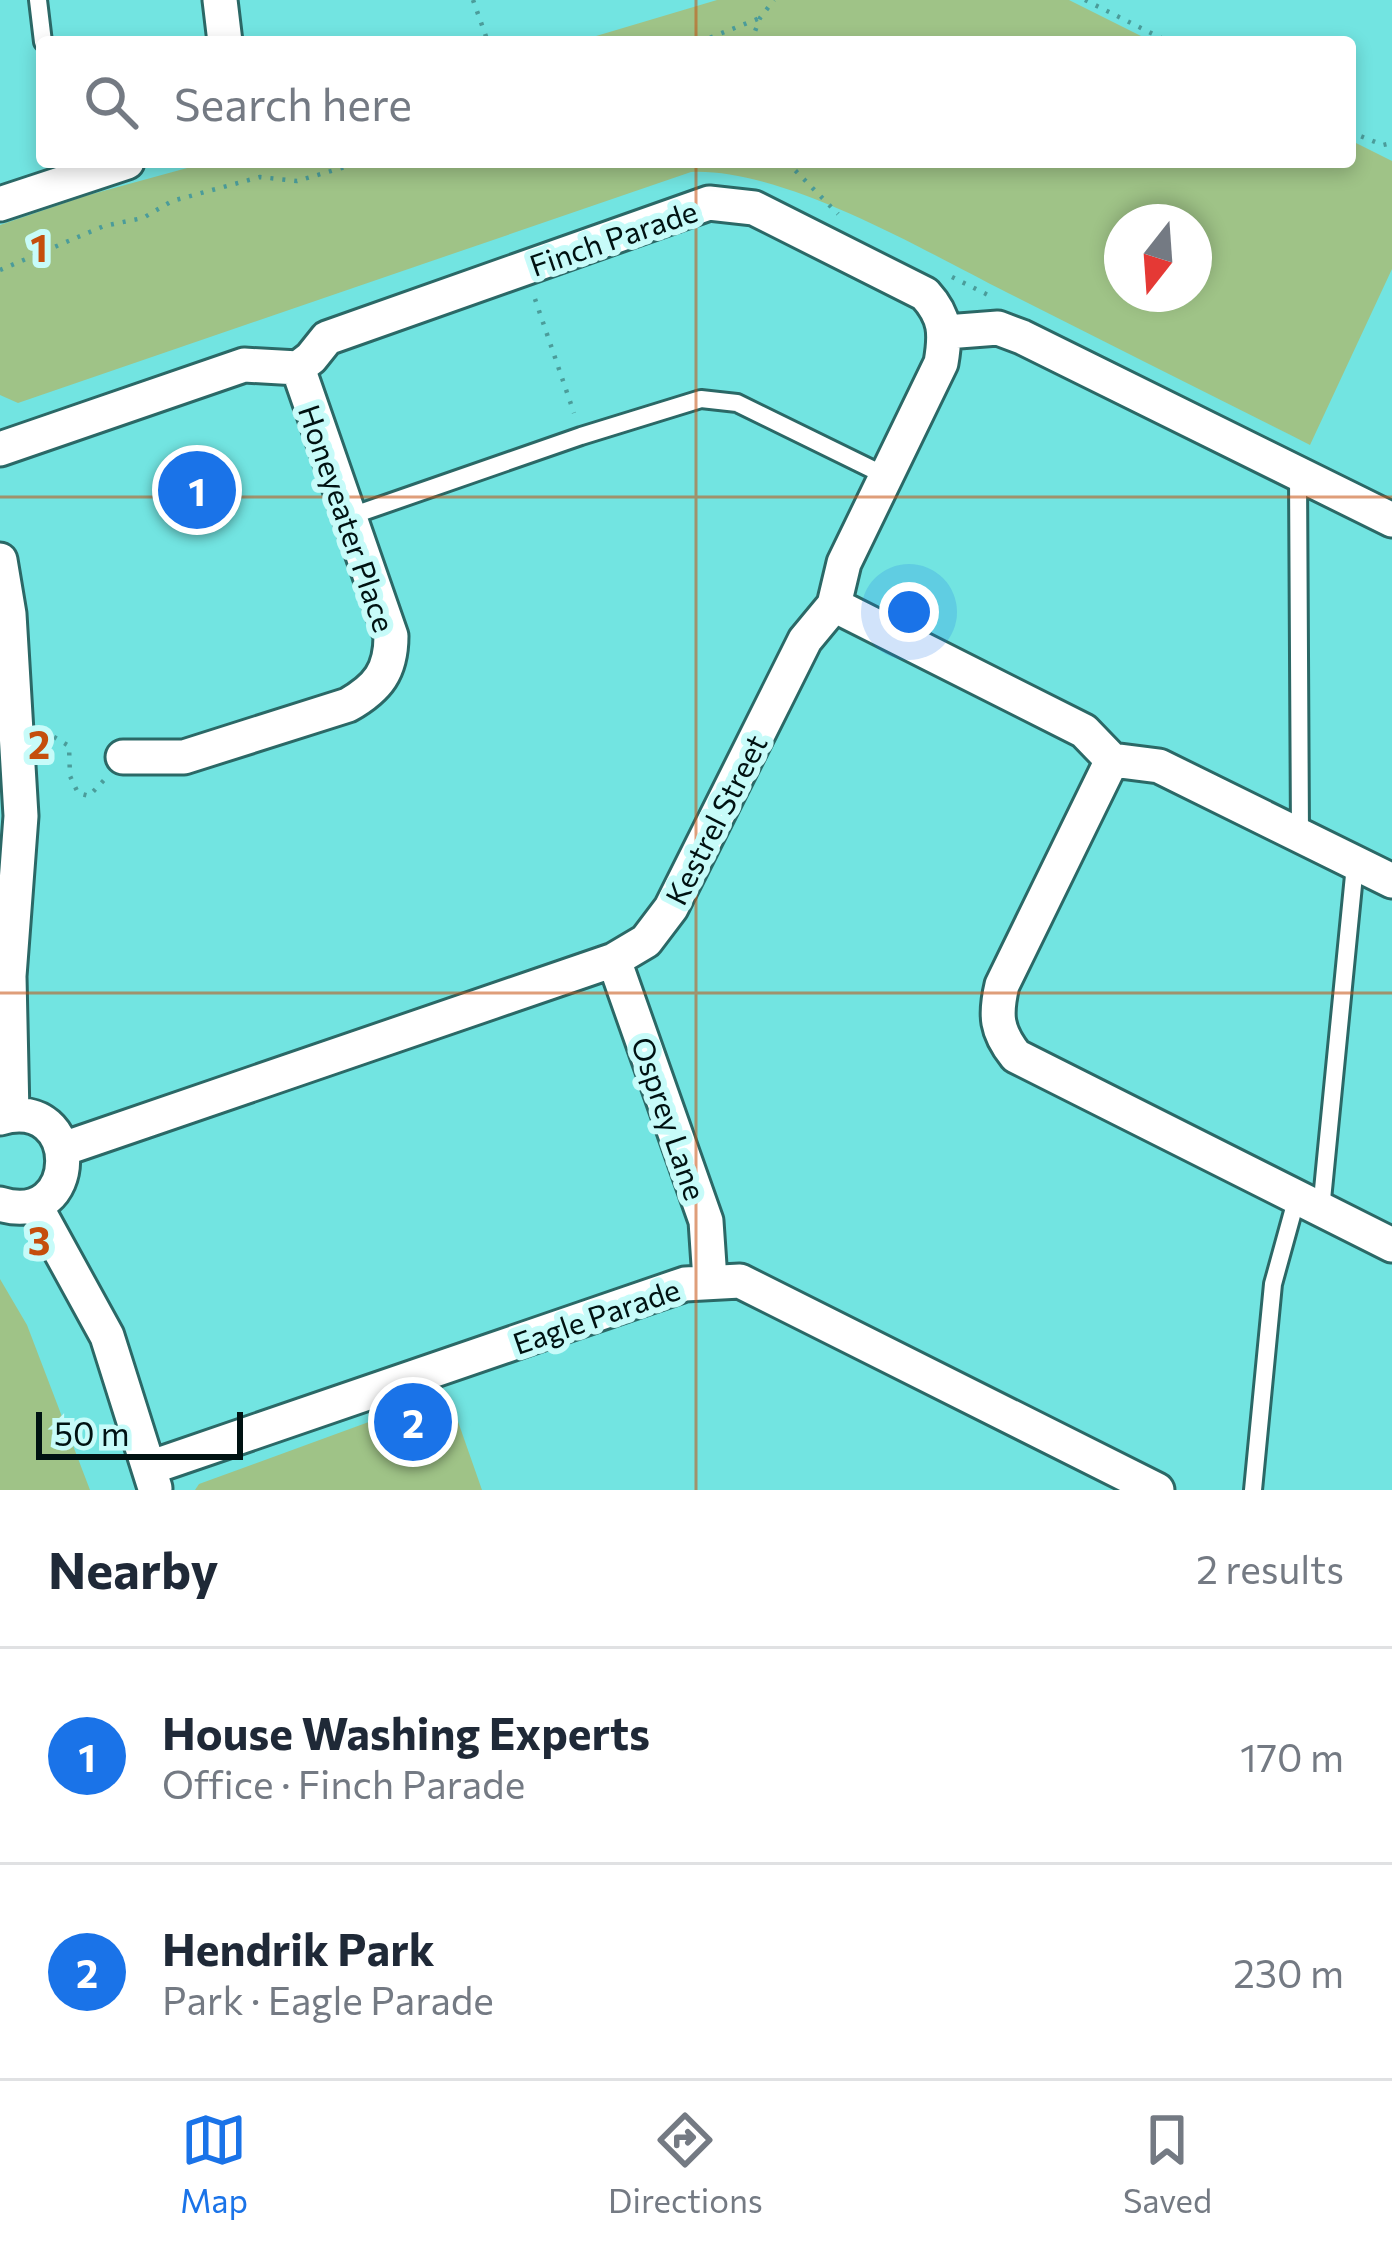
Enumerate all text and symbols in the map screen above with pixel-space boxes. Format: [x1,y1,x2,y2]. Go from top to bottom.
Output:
search box [36,36,1356,168]
icon: search [78,69,144,135]
text: Search here [174,75,412,130]
street label: Finch Parade [524,191,702,283]
north arrow [1104,204,1212,312]
text: 1 [30,222,48,270]
street label: Honeyeater Place [292,399,404,637]
pin: 1 [158,445,236,535]
your location [879,582,939,642]
text: 2 [28,719,50,767]
street label: Kestrel Street [656,728,774,910]
street label: Osprey Lane [625,1032,715,1204]
text: 3 [28,1215,50,1263]
street label: Eagle Parade [508,1269,684,1361]
pin: 2 [374,1377,452,1467]
scale bar [36,1406,243,1459]
text: 50 m [54,1412,130,1453]
text: Nearby [48,1537,218,1600]
text: 2 results [1196,1544,1344,1592]
text: House Washing Experts [162,1704,650,1759]
text: 1 [78,1732,96,1780]
text: 170 m [1240,1732,1344,1780]
text: Office · Finch Parade [162,1759,525,1807]
text: Hendrik Park [162,1920,435,1975]
text: 2 [76,1948,98,1996]
text: 230 m [1233,1948,1344,1996]
text: Park · Eagle Parade [162,1975,494,2023]
tab: Map [180,2107,248,2220]
tab: Directions [608,2107,763,2220]
tab: Saved [1123,2107,1212,2220]

